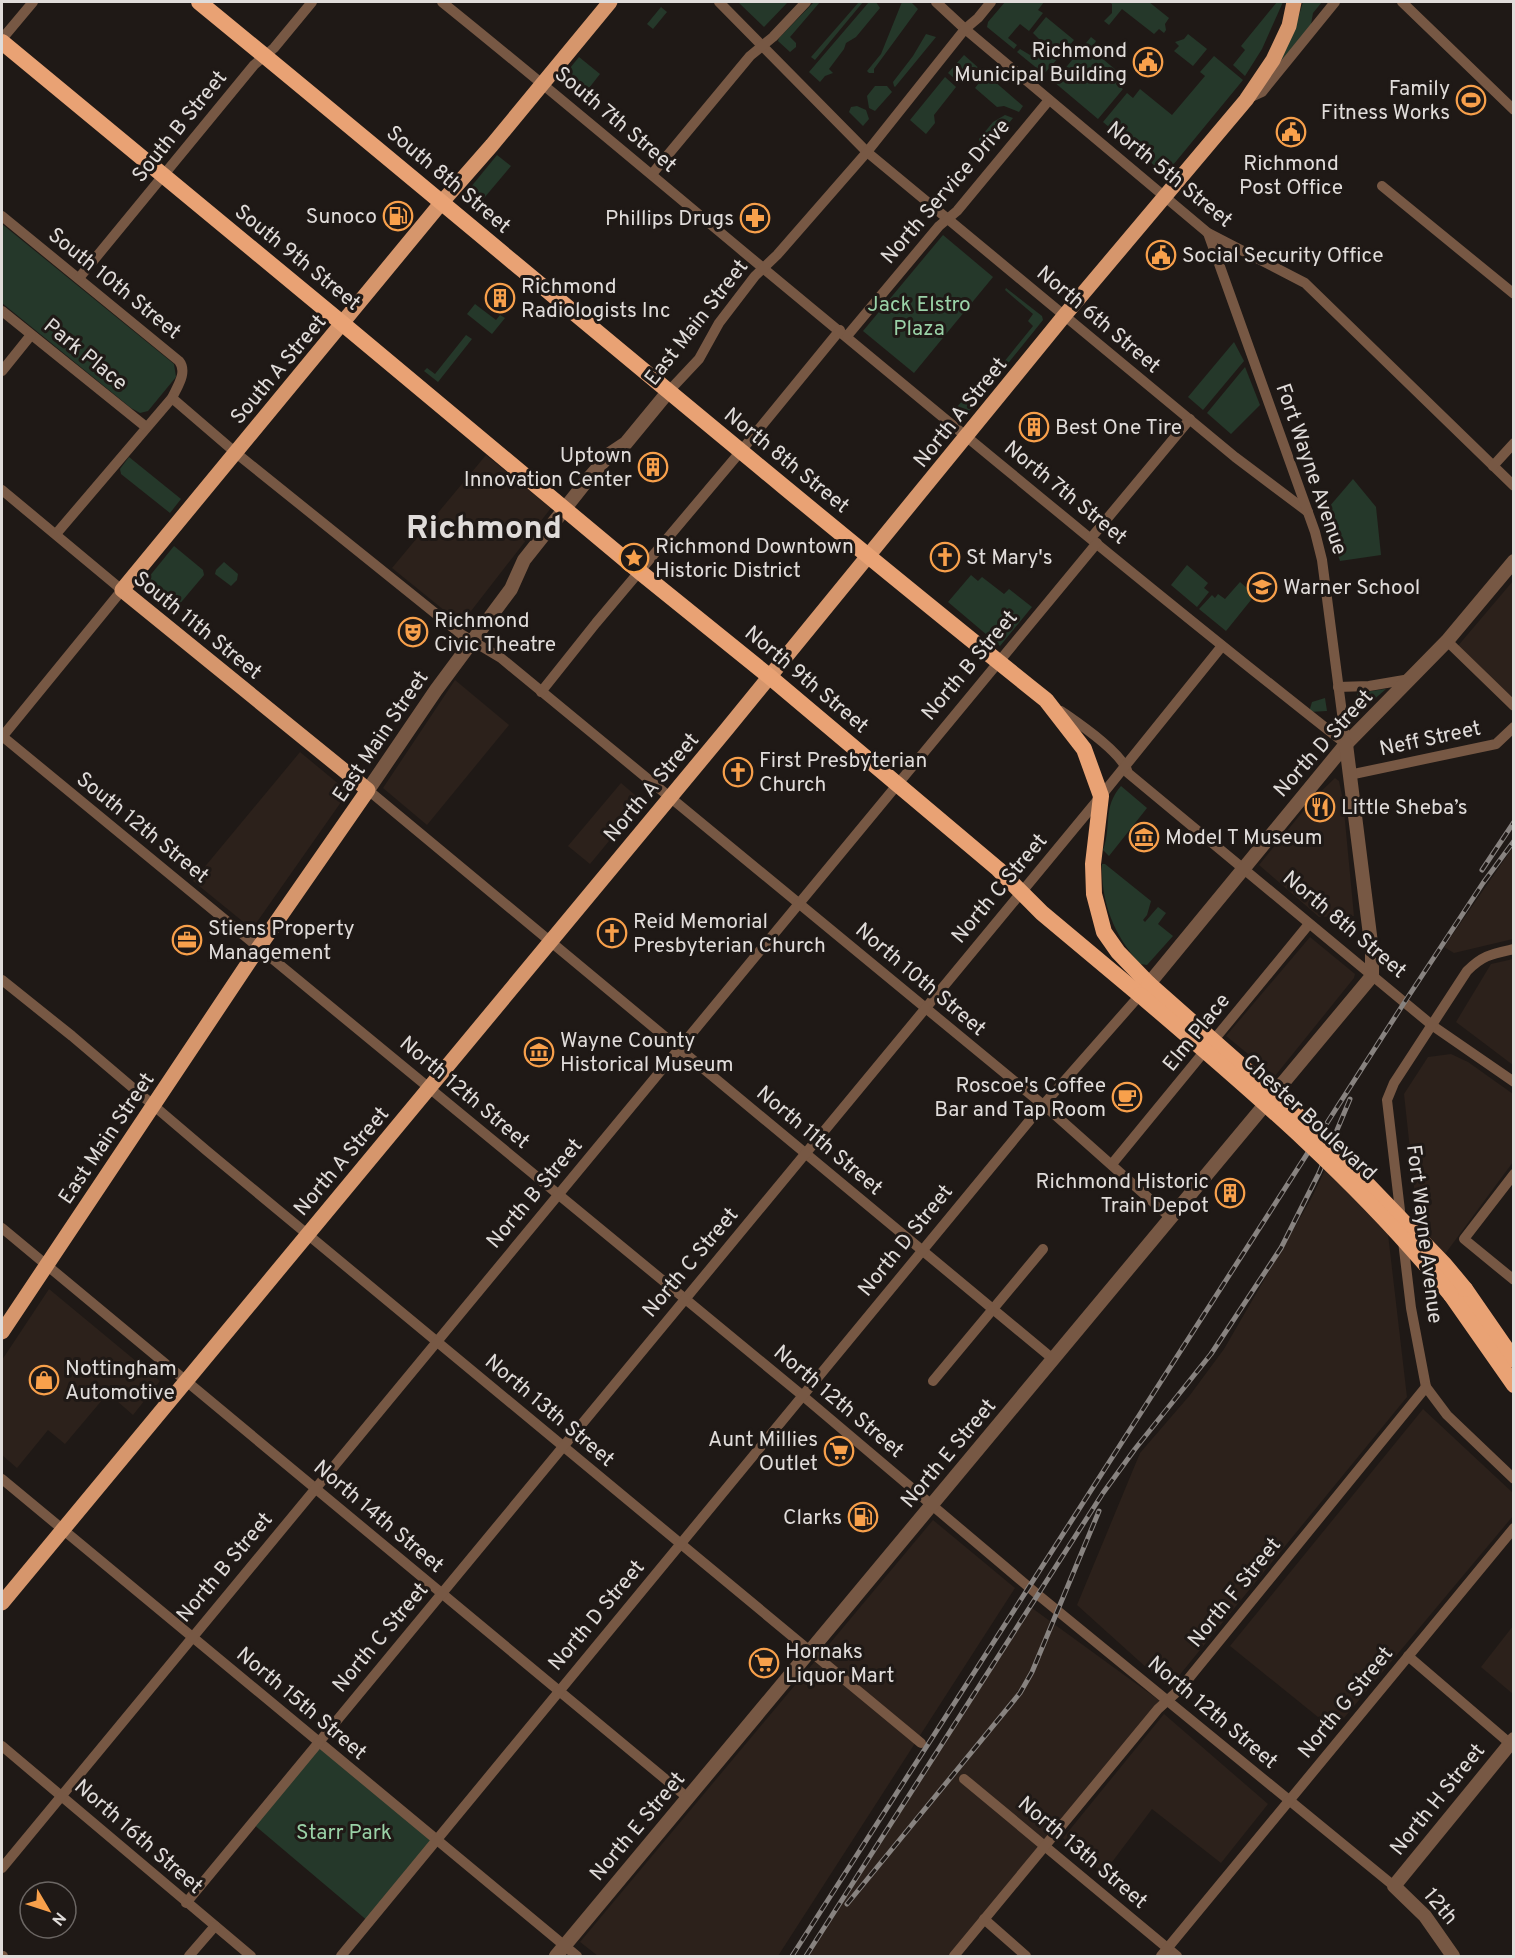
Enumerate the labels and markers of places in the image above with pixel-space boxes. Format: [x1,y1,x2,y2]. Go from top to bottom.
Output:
place label: Richmond Municipal Building [954,38,1127,89]
public building icon: Richmond Municipal Building [1132,46,1164,78]
place label: Family Fitness Works [1321,76,1450,127]
sports icon: Family Fitness Works [1455,84,1487,116]
public building icon: Richmond Post Office [1275,116,1307,148]
place label: Richmond Post Office [1239,151,1343,202]
fuel station icon: Sunoco [382,200,414,232]
pharmacy icon: Phillips Drugs [739,202,771,234]
place label: Sunoco [306,204,377,231]
place label: Phillips Drugs [605,206,734,233]
public building icon: Social Security Office [1145,239,1177,271]
place label: Social Security Office [1182,243,1384,270]
place label: Richmond Radiologists Inc [521,274,670,325]
building icon: Richmond Radiologists Inc [484,282,516,314]
building icon: Best One Tire [1018,411,1050,443]
place label: Best One Tire [1055,415,1182,442]
place label: Uptown Innovation Center [464,443,632,494]
building icon: Uptown Innovation Center [637,451,669,483]
place label: Richmond Downtown Historic District [655,534,854,585]
church icon: St Mary's [929,541,961,573]
place icon: Richmond Downtown Historic District [618,542,650,574]
place label: St Mary's [966,545,1053,572]
school or university icon: Warner School [1246,571,1278,603]
place label: Warner School [1283,575,1420,602]
place label: Richmond Civic Theatre [434,608,556,659]
theatre icon: Richmond Civic Theatre [397,616,429,648]
place label: First Presbyterian Church [759,748,927,799]
church icon: First Presbyterian Church [722,756,754,788]
restaurant icon: Little Sheba’s [1304,791,1336,823]
place label: Little Sheba’s [1341,795,1468,822]
museum icon: Model T Museum [1128,821,1160,853]
place label: Model T Museum [1165,825,1322,852]
place label: Reid Memorial Presbyterian Church [633,909,826,960]
place label: Stiens Property Management [208,916,355,967]
church icon: Reid Memorial Presbyterian Church [596,917,628,949]
office icon: Stiens Property Management [171,924,203,956]
place label: Wayne County Historical Museum [560,1028,734,1079]
museum icon: Wayne County Historical Museum [523,1036,555,1068]
place label: Roscoe's Coffee Bar and Tap Room [934,1073,1106,1124]
cafe icon: Roscoe's Coffee Bar and Tap Room [1111,1081,1143,1113]
place label: Richmond Historic Train Depot [1036,1169,1209,1220]
building icon: Richmond Historic Train Depot [1214,1177,1246,1209]
place label: Nottingham Automotive [65,1356,177,1407]
shop icon: Nottingham Automotive [28,1364,60,1396]
place label: Aunt Millies Outlet [708,1427,818,1478]
supermarket icon: Aunt Millies Outlet [823,1435,855,1467]
fuel station icon: Clarks [847,1501,879,1533]
place label: Clarks [783,1505,842,1532]
place label: Hornaks Liquor Mart [785,1639,894,1690]
supermarket icon: Hornaks Liquor Mart [748,1647,780,1679]

